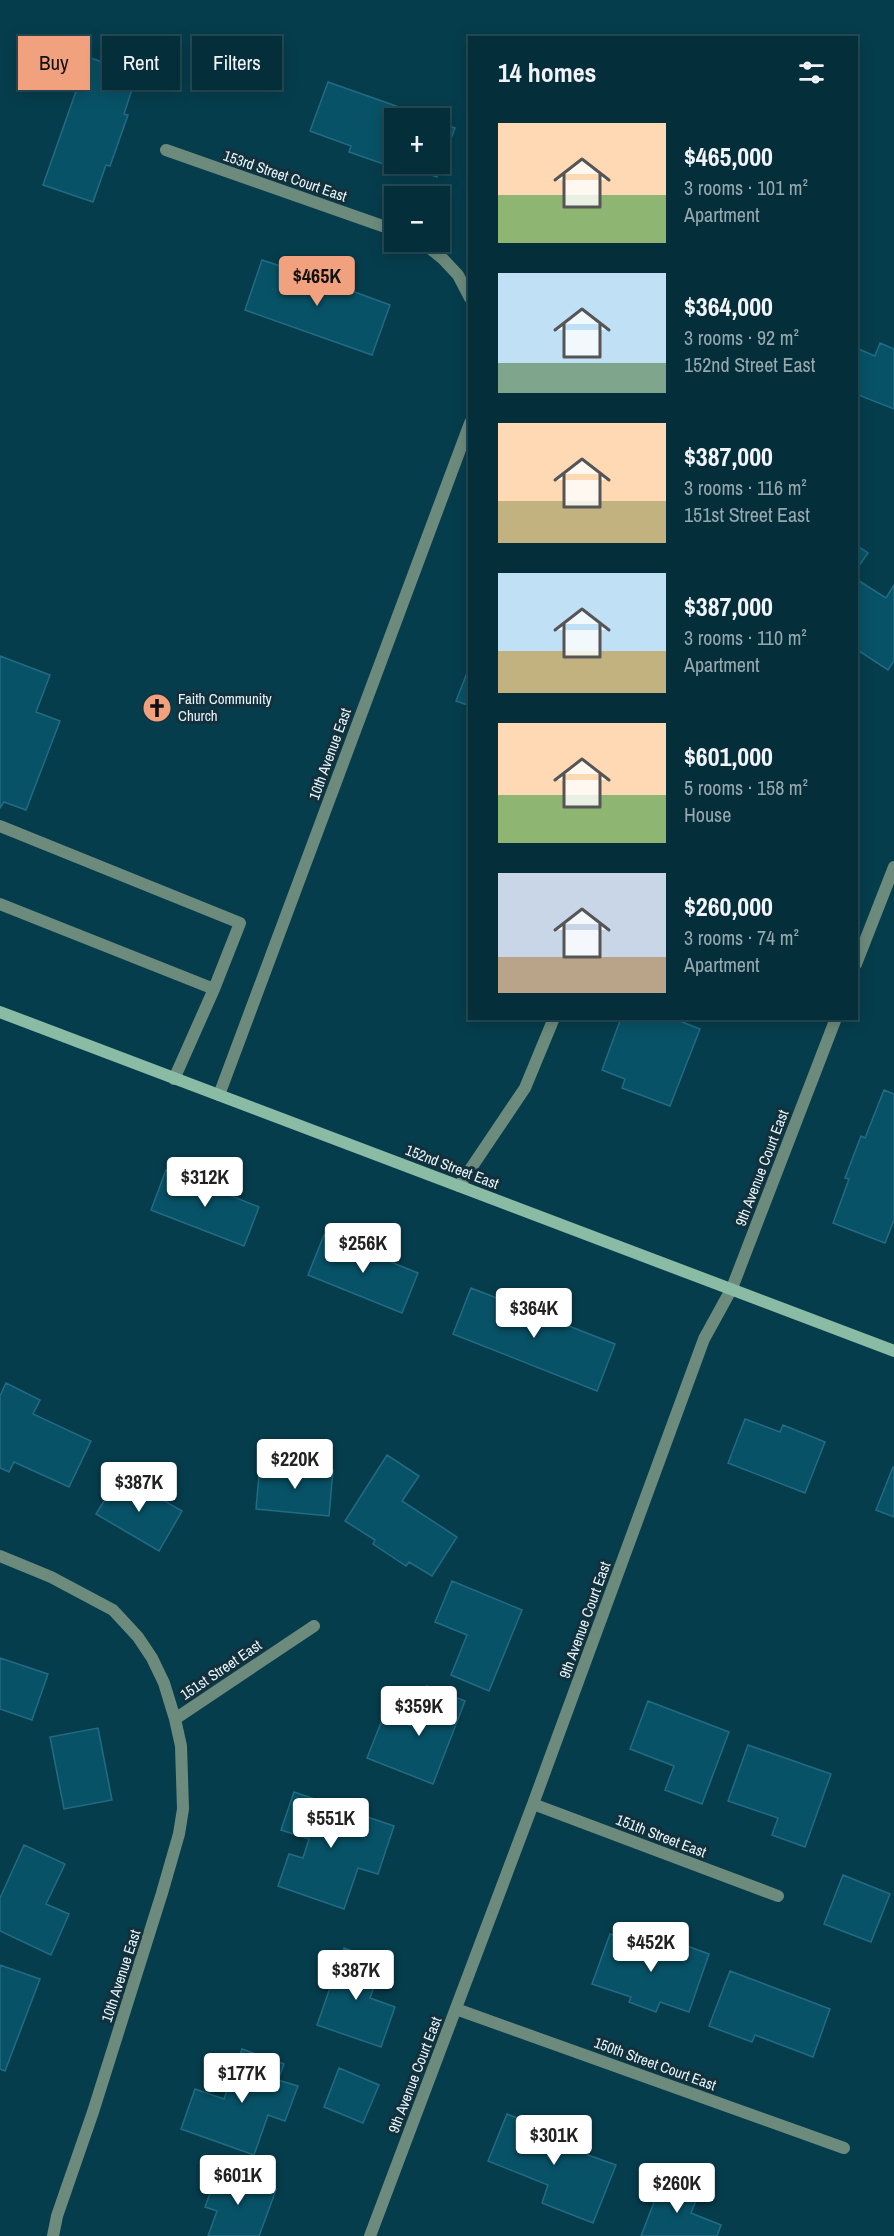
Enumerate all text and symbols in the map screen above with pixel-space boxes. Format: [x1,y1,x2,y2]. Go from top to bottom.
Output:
chip: Buy [18,36,90,90]
chip: Rent [102,36,180,90]
chip: Filters [192,36,282,90]
text: 14 homes [498,55,596,90]
icon: filters [795,56,828,89]
map controls [384,108,450,252]
button: + [384,108,450,174]
text: $465,000 [684,139,773,174]
street label: 153rd Street Court East [221,145,350,207]
icon: home [546,147,618,219]
text: 3 rooms · 101 m² [684,174,808,201]
button: − [384,186,450,252]
text: Apartment [684,201,760,228]
pin: $465K [275,256,359,307]
text: $465K [293,262,341,289]
text: $364,000 [684,289,773,324]
icon: home [546,297,618,369]
text: 3 rooms · 92 m² [684,324,799,351]
text: 152nd Street East [684,351,815,378]
text: $387,000 [684,439,773,474]
icon: home [546,447,618,519]
text: 3 rooms · 116 m² [684,474,807,501]
text: 151st Street East [684,501,810,528]
text: $387,000 [684,589,773,624]
icon: home [546,597,618,669]
text: 3 rooms · 110 m² [684,624,807,651]
text: Apartment [684,651,760,678]
place label: Faith Community Church [178,688,273,726]
church icon: Faith Community Church [141,692,173,724]
street label: 10th Avenue East [303,704,356,803]
text: $601,000 [684,739,773,774]
icon: home [546,747,618,819]
text: 5 rooms · 158 m² [684,774,808,801]
text: House [684,801,731,828]
text: $260,000 [684,889,773,924]
icon: home [546,897,618,969]
text: 3 rooms · 74 m² [684,924,799,951]
text: Apartment [684,951,760,978]
street label: 9th Avenue Court East [730,1106,794,1229]
street label: 152nd Street East [402,1139,502,1194]
pin: $312K [163,1157,247,1208]
text: $312K [181,1163,229,1190]
pin: $256K [321,1223,405,1274]
text: $256K [339,1229,387,1256]
pin: $364K [492,1288,576,1339]
text: $364K [510,1294,558,1321]
pin: $220K [253,1439,337,1490]
text: $220K [271,1445,319,1472]
pin: $387K [97,1462,181,1513]
text: $387K [115,1468,163,1495]
street label: 9th Avenue Court East [554,1558,616,1681]
street label: 151st Street East [176,1634,266,1705]
pin: $359K [377,1686,461,1737]
text: $359K [395,1692,443,1719]
pin: $551K [289,1798,373,1849]
text: $551K [307,1804,355,1831]
street label: 151th Street East [613,1809,710,1863]
pin: $452K [609,1922,693,1973]
street label: 10th Avenue East [96,1926,146,2025]
text: $452K [627,1928,675,1955]
pin: $387K [314,1950,398,2001]
text: $387K [332,1956,380,1983]
street label: 9th Avenue Court East [383,2013,447,2136]
street label: 150th Street Court East [591,2032,720,2096]
pin: $177K [200,2053,284,2104]
text: $177K [218,2059,266,2086]
pin: $301K [512,2115,596,2166]
text: $301K [530,2121,578,2148]
pin: $601K [196,2155,280,2206]
text: $601K [214,2161,262,2188]
pin: $260K [635,2163,719,2214]
text: $260K [653,2169,701,2196]

